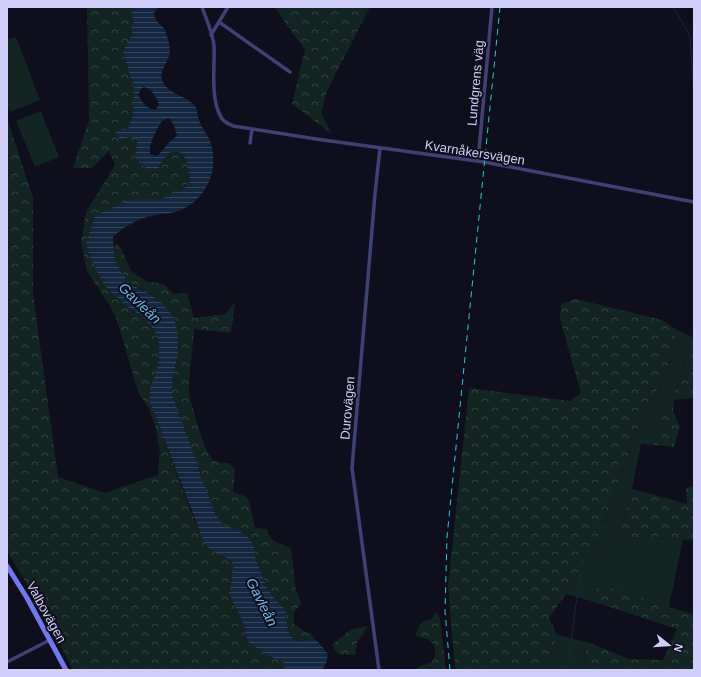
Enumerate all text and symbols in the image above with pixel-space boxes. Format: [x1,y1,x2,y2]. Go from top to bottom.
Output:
street label: Lundgrens väg [464,40,487,127]
street label: Kvarnåkersvägen [424,137,526,168]
water label: Gavleån [116,279,164,327]
street label: Durovägen [337,376,358,440]
water label: Gavleån [243,575,281,629]
street label: Valbovägen [24,579,70,645]
north arrow [649,625,689,665]
text: N [672,642,685,654]

